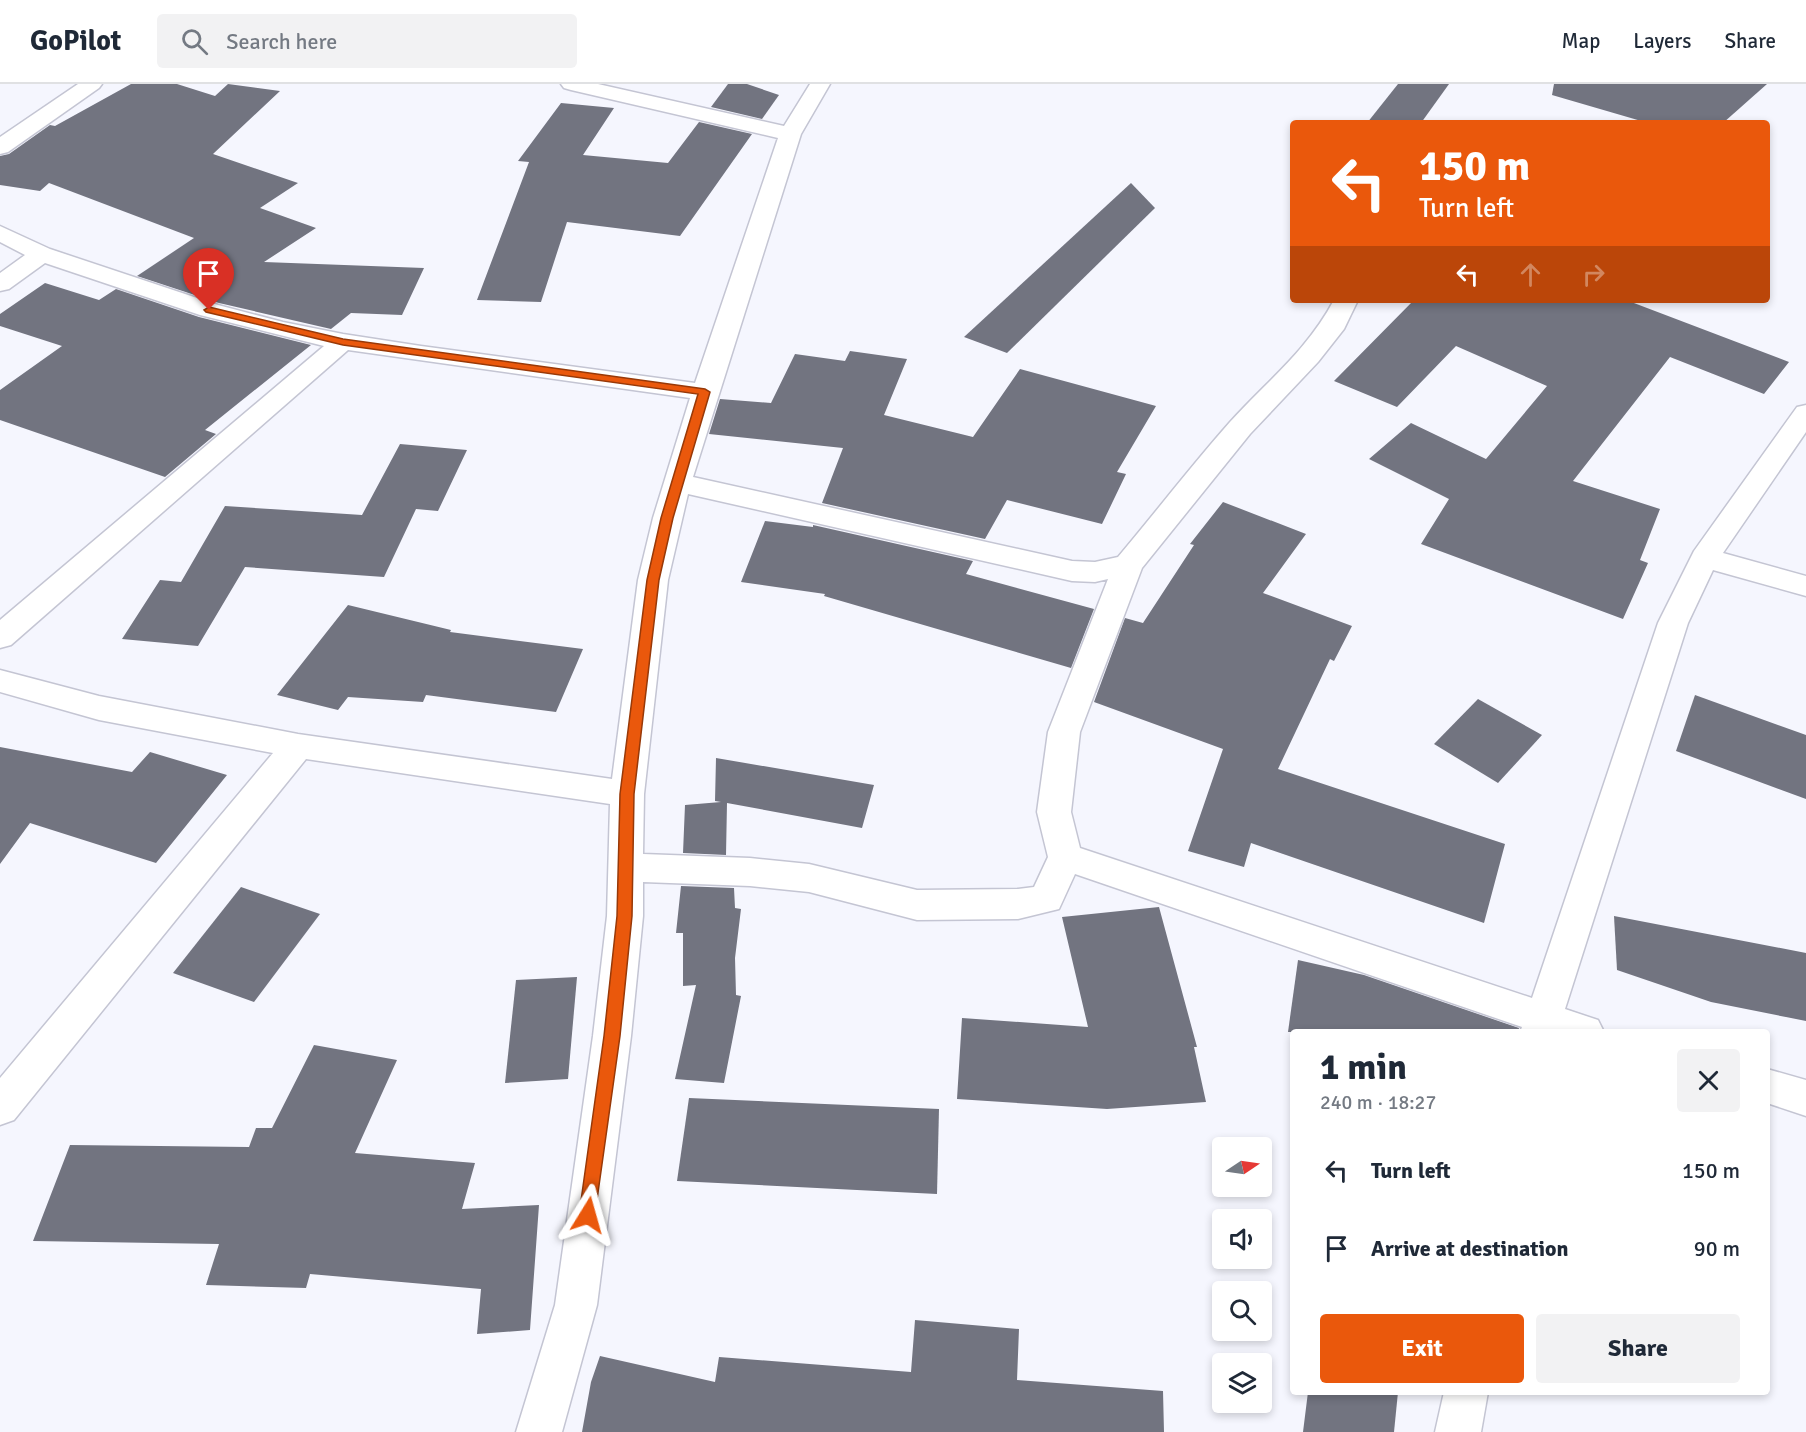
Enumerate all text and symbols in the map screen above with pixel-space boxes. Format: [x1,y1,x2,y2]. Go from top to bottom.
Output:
search box [157,14,577,68]
text: GoPilot [30,24,121,58]
icon: search [178,25,211,58]
text: Search here [226,28,337,55]
text: Map [1562,28,1600,54]
text: Layers [1633,28,1691,54]
text: Share [1724,28,1776,54]
text: 150 m [1419,141,1530,192]
icon: left [1320,144,1398,222]
text: Turn left [1419,192,1514,225]
pin [183,248,234,310]
icon: arrive [192,257,225,290]
icon: left [1451,258,1484,291]
icon: ahead [1514,258,1547,291]
icon: right [1577,258,1610,291]
text: 1 min [1320,1045,1407,1090]
button: close [1677,1049,1740,1112]
text: 240 m · 18:27 [1320,1090,1436,1115]
north arrow [1212,1137,1272,1197]
map controls [1212,1137,1272,1413]
icon: left [1320,1154,1353,1187]
text: Turn left [1371,1157,1451,1184]
text: 150 m [1682,1157,1740,1184]
position arrow [556,1183,620,1247]
button: sound [1212,1209,1272,1269]
icon: arrive [1320,1232,1353,1265]
text: Arrive at destination [1371,1235,1568,1262]
text: 90 m [1694,1235,1740,1262]
button: search [1212,1281,1272,1341]
button: Exit [1320,1314,1524,1383]
button: Share [1536,1314,1740,1383]
button: layers [1212,1353,1272,1413]

